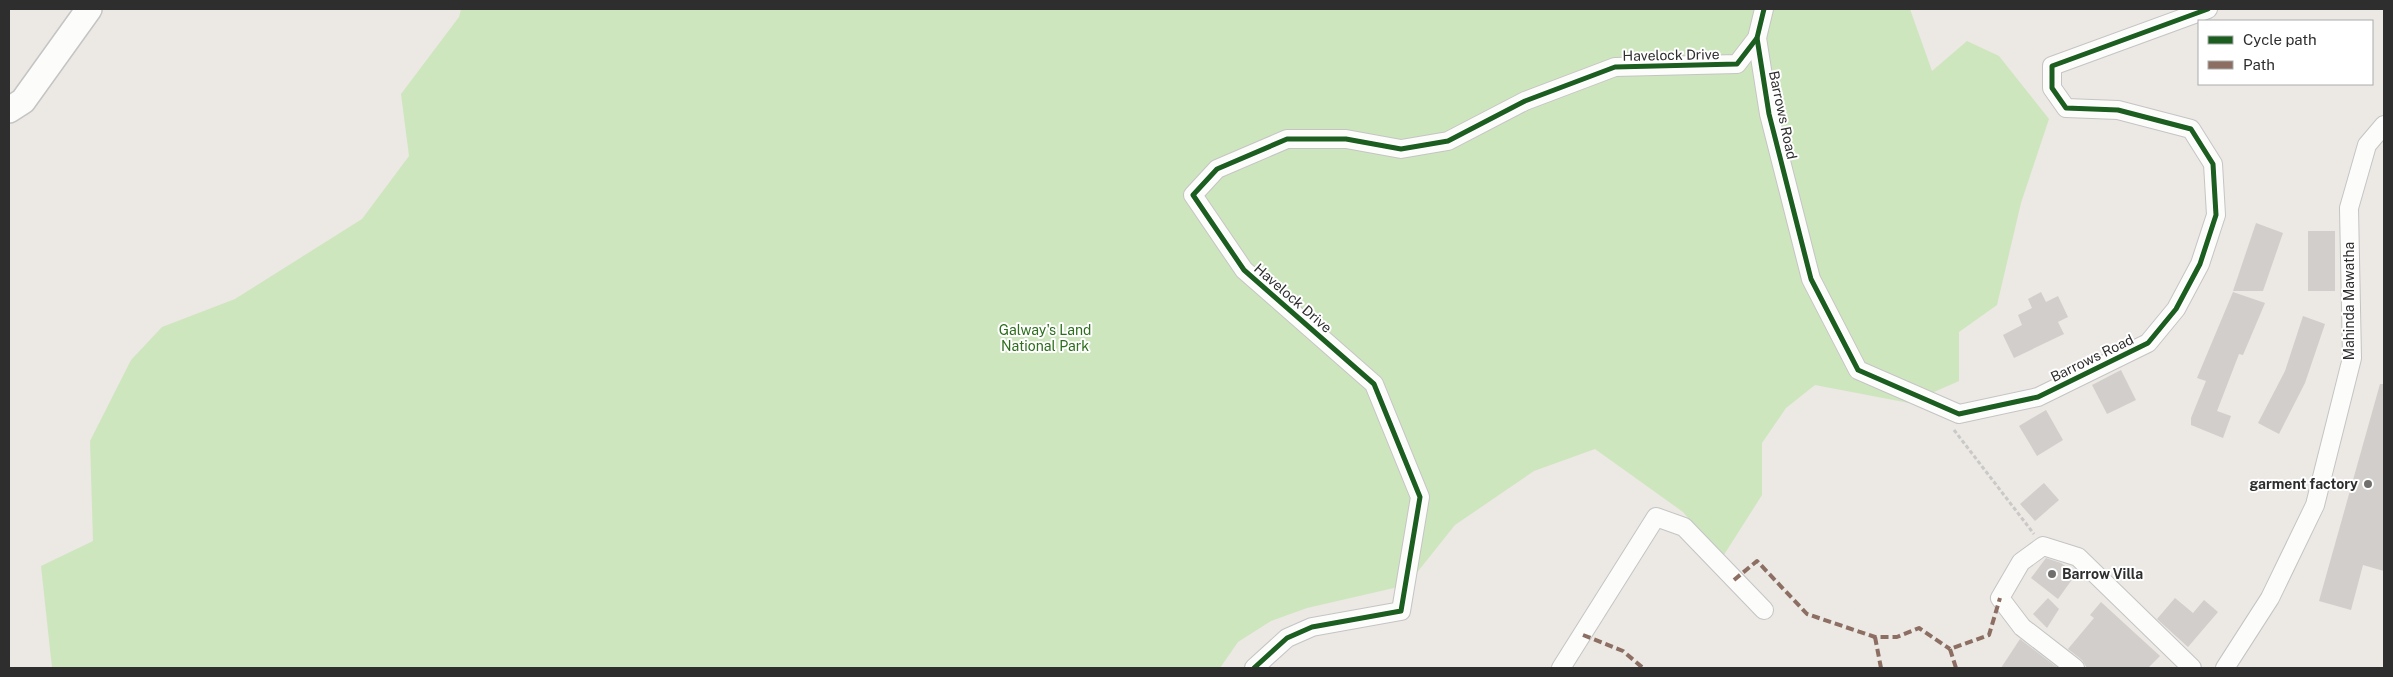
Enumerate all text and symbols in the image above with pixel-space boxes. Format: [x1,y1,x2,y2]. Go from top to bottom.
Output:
legend [2198,20,2373,85]
text: Cycle path [2243,31,2317,48]
street label: Havelock Drive [1622,46,1720,64]
text: Path [2243,56,2275,73]
street label: Barrows Road [1766,69,1800,161]
street label: Mahinda Mawatha [2341,242,2357,360]
street label: Havelock Drive [1251,260,1335,336]
park label: Galway's Land National Park [999,322,1091,354]
street label: Barrows Road [2048,331,2136,385]
place label: garment factory [2250,476,2358,492]
marker: garment factory [2362,478,2374,490]
place label: Barrow Villa [2062,566,2143,582]
marker: Barrow Villa [2046,568,2058,580]

